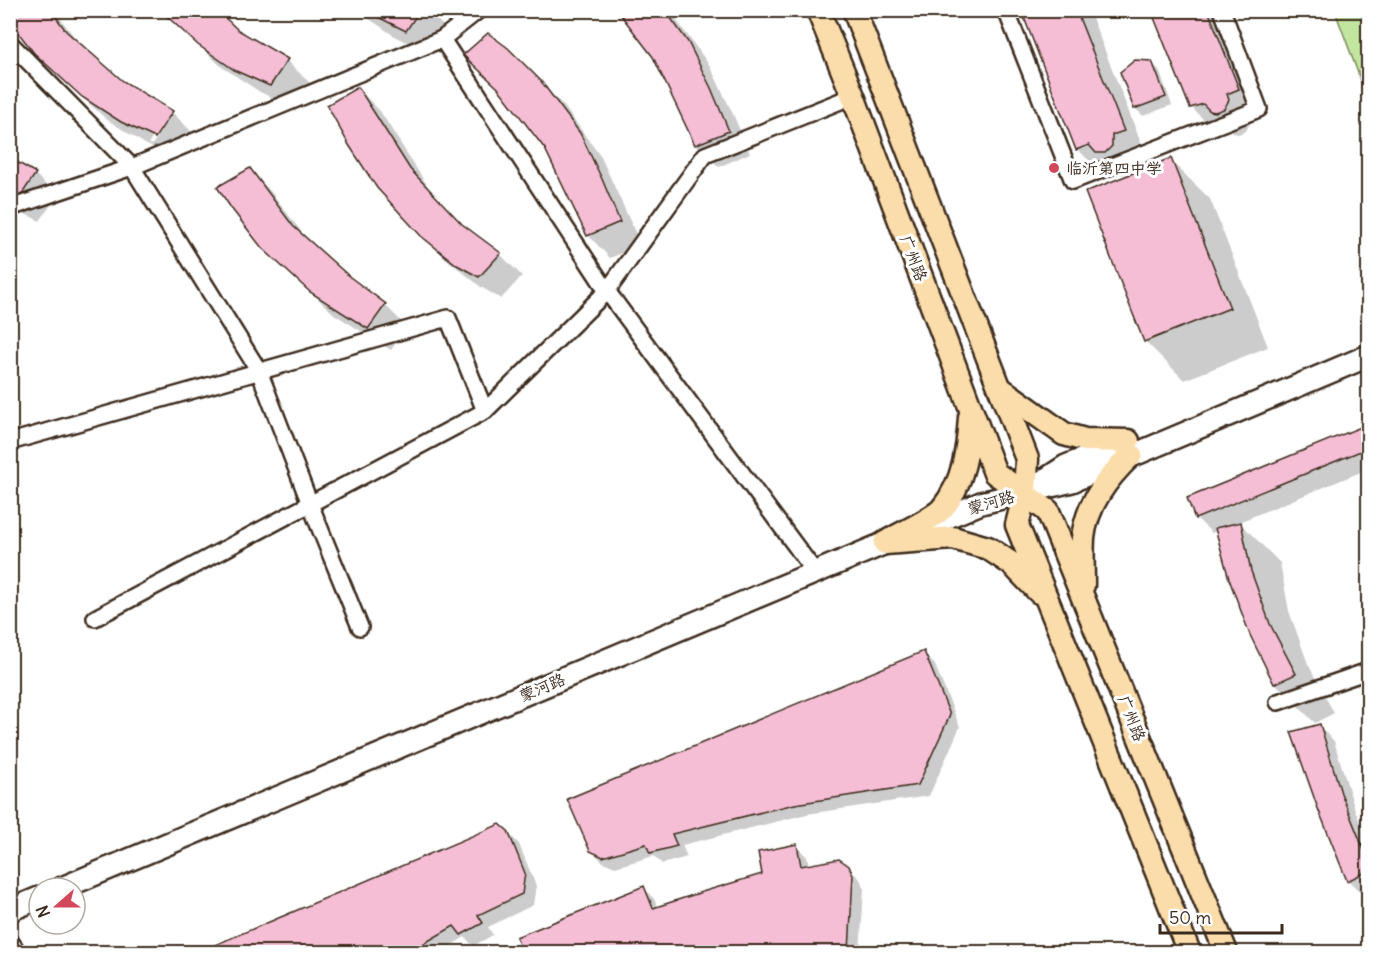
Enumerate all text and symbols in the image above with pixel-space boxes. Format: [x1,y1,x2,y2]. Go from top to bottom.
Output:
place label: 临沂第四中学 [1066,158,1162,178]
marker: 临沂第四中学 [1047,161,1061,175]
street label: 广州路 [896,232,932,284]
street label: 蒙河路 [965,486,1017,518]
street label: 蒙河路 [516,668,568,706]
street label: 广州路 [1114,692,1150,744]
north arrow [27,876,87,936]
scale bar [1160,897,1282,935]
text: N [32,903,54,920]
text: 50 m [1169,906,1211,929]

